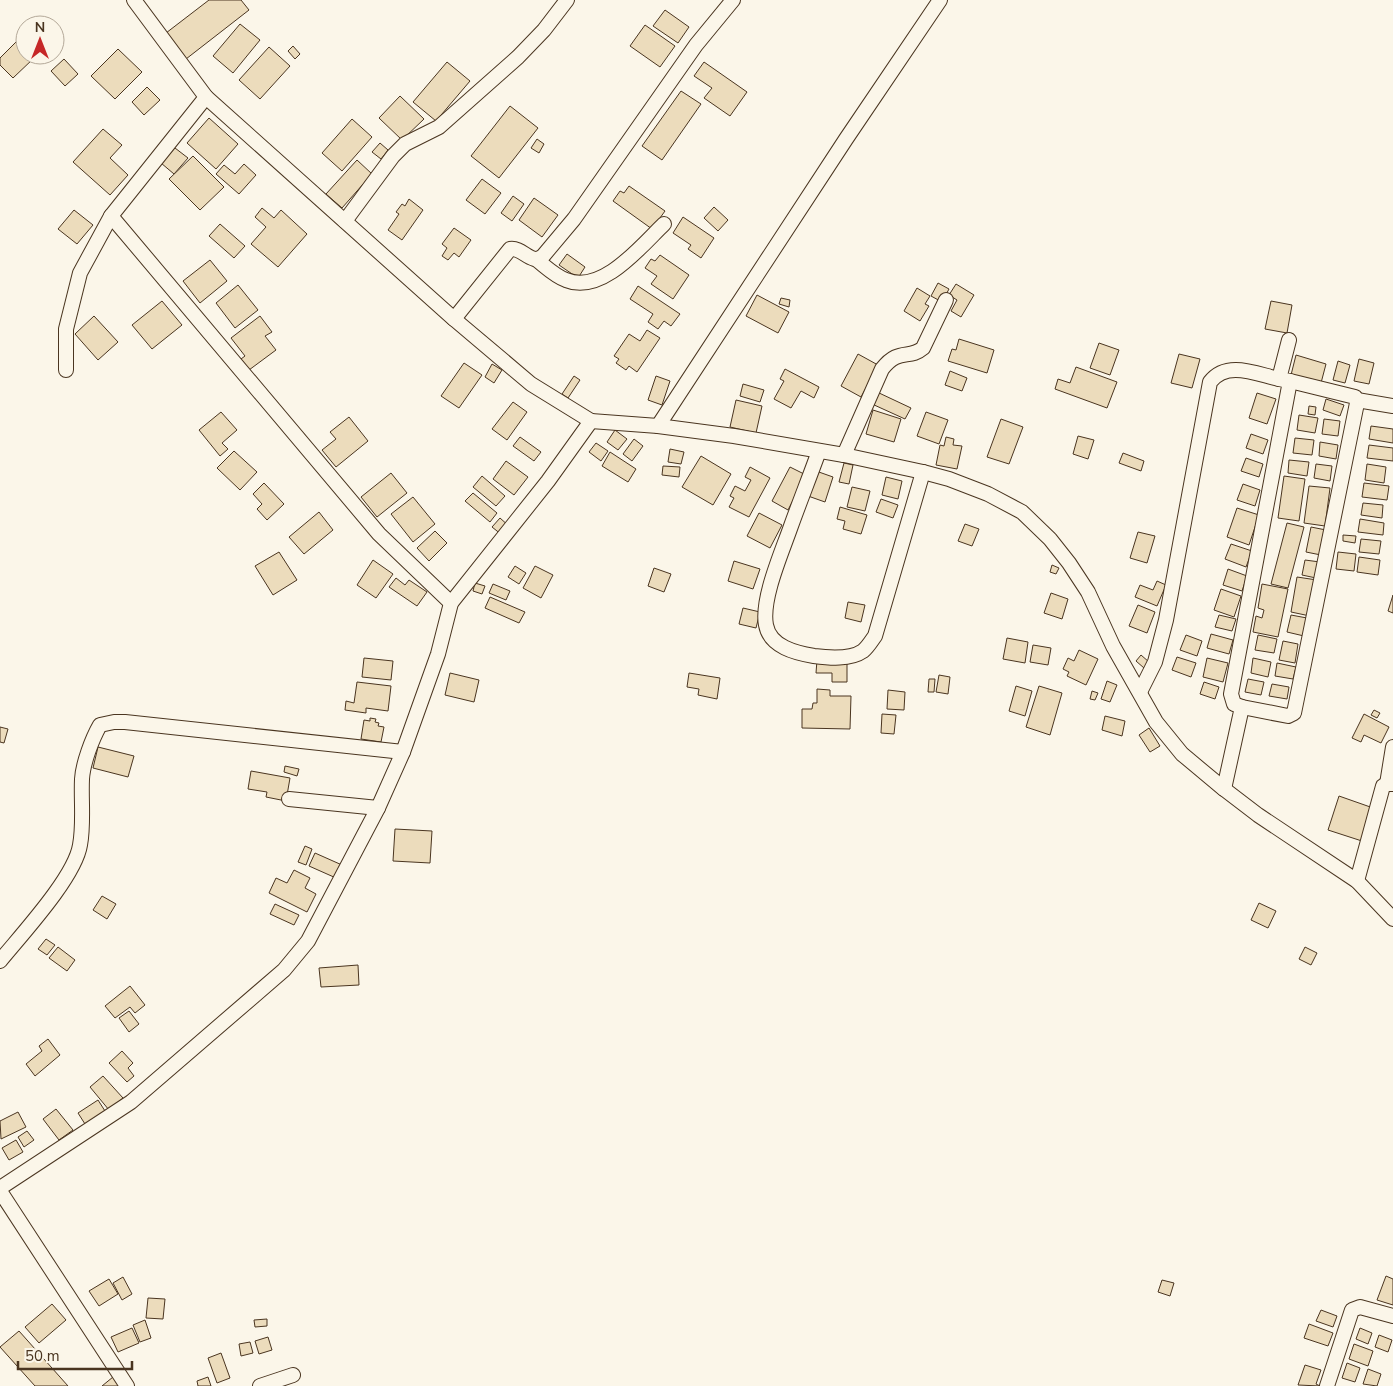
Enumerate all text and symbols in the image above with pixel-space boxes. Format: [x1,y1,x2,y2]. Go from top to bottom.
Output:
north arrow [15,15,65,65]
text: N [35,18,45,37]
scale bar [18,1338,131,1370]
text: 50 m [25,1346,60,1366]

